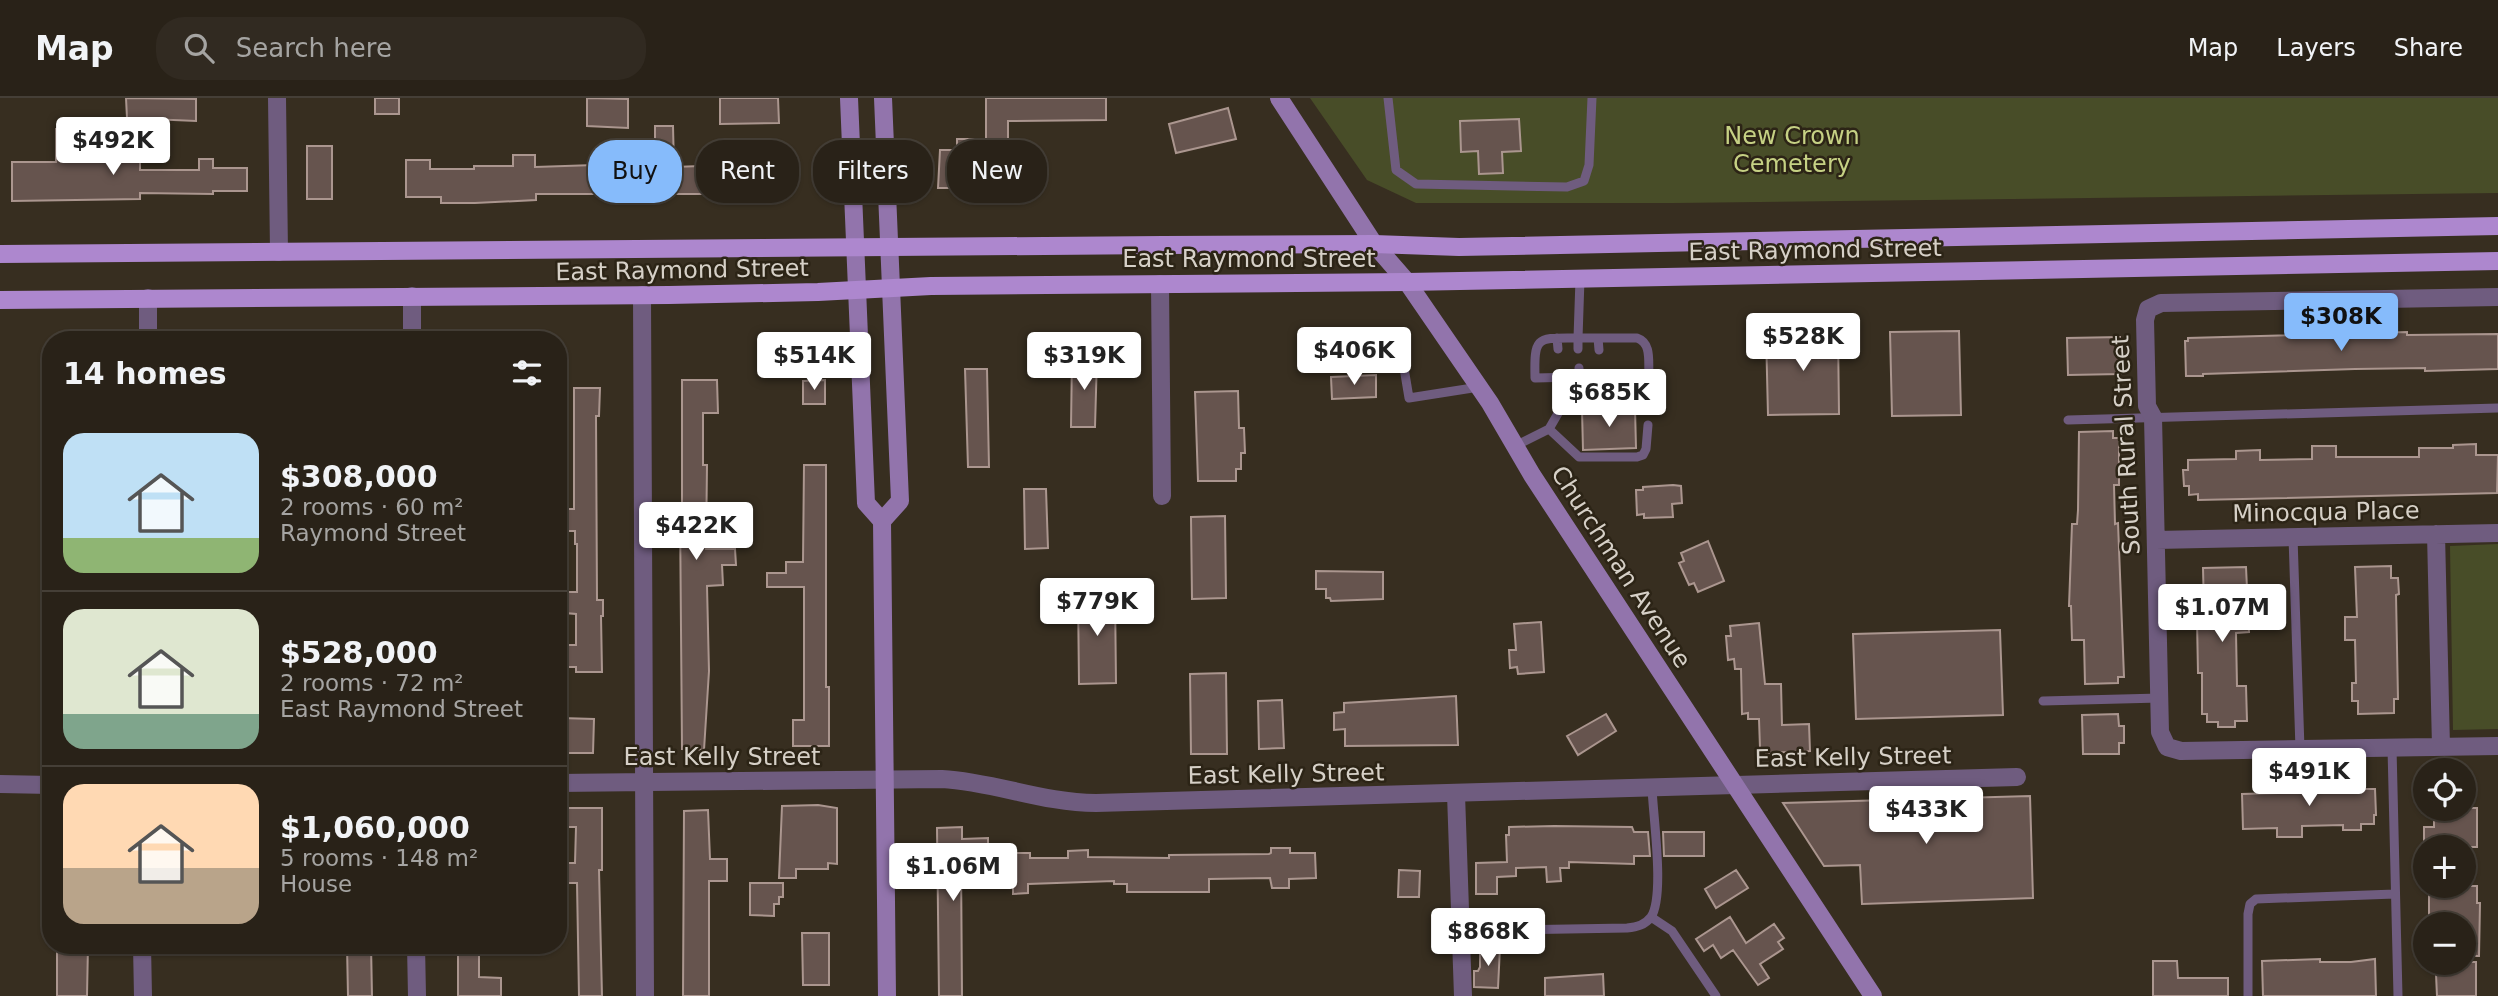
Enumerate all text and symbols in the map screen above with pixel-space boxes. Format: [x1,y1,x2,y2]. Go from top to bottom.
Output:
search box [156,17,646,80]
text: Map [35,29,114,68]
icon: search [180,29,218,67]
text: Search here [236,33,392,63]
text: Map [2188,34,2238,62]
text: Layers [2276,34,2356,62]
text: Share [2394,34,2463,62]
pin: $492K [64,118,162,177]
park label: New Crown Cemetery [1724,122,1860,178]
text: $492K [72,127,154,153]
chip: Buy [588,140,682,203]
chip: Rent [696,140,799,203]
chip: Filters [813,140,933,203]
chip: New [947,140,1047,203]
street label: East Raymond Street [1688,234,1942,266]
street label: East Raymond Street [1122,245,1376,273]
street label: East Raymond Street [555,254,809,286]
pin: $308K [2292,294,2390,353]
text: $308K [2300,303,2382,329]
pin: $528K [1754,314,1852,373]
text: $528K [1762,323,1844,349]
pin: $406K [1305,328,1403,387]
pin: $514K [765,332,863,392]
pin: $319K [1035,332,1133,392]
street label: South Rural Street [2106,334,2146,556]
text: $406K [1313,337,1395,363]
text: $514K [773,342,855,368]
text: $319K [1043,342,1125,368]
icon: filters [508,354,546,392]
text: 14 homes [63,356,227,391]
pin: $685K [1560,370,1658,429]
text: $685K [1568,379,1650,405]
text: $308,000 [280,459,438,494]
icon: home [119,461,203,545]
street label: Churchman Avenue [1545,461,1697,673]
text: 2 rooms · 60 m² [280,494,464,520]
street label: Minocqua Place [2232,496,2420,528]
pin: $422K [647,503,745,562]
text: $422K [655,512,737,538]
text: Raymond Street [280,520,466,546]
pin: $779K [1048,578,1146,638]
pin: $1.07M [2165,584,2279,644]
text: $779K [1056,588,1138,614]
text: $1.07M [2174,594,2270,620]
text: $528,000 [280,635,438,670]
icon: home [119,637,203,721]
text: 2 rooms · 72 m² [280,670,464,696]
text: East Raymond Street [280,696,523,722]
street label: East Kelly Street [1754,741,1952,773]
street label: East Kelly Street [624,743,820,771]
pin: $491K [2260,748,2358,808]
street label: East Kelly Street [1187,758,1385,790]
text: $491K [2268,758,2350,784]
map controls [2413,758,2476,975]
button: locate [2413,758,2476,821]
pin: $433K [1877,786,1975,846]
text: $433K [1885,796,1967,822]
text: $1,060,000 [280,810,470,845]
icon: home [119,812,203,896]
button: + [2413,835,2476,898]
pin: $1.06M [896,844,1010,903]
text: 5 rooms · 148 m² [280,845,478,871]
text: $1.06M [905,853,1001,879]
text: House [280,871,352,897]
pin: $868K [1439,908,1537,968]
button: − [2413,912,2476,975]
text: $868K [1447,918,1529,944]

